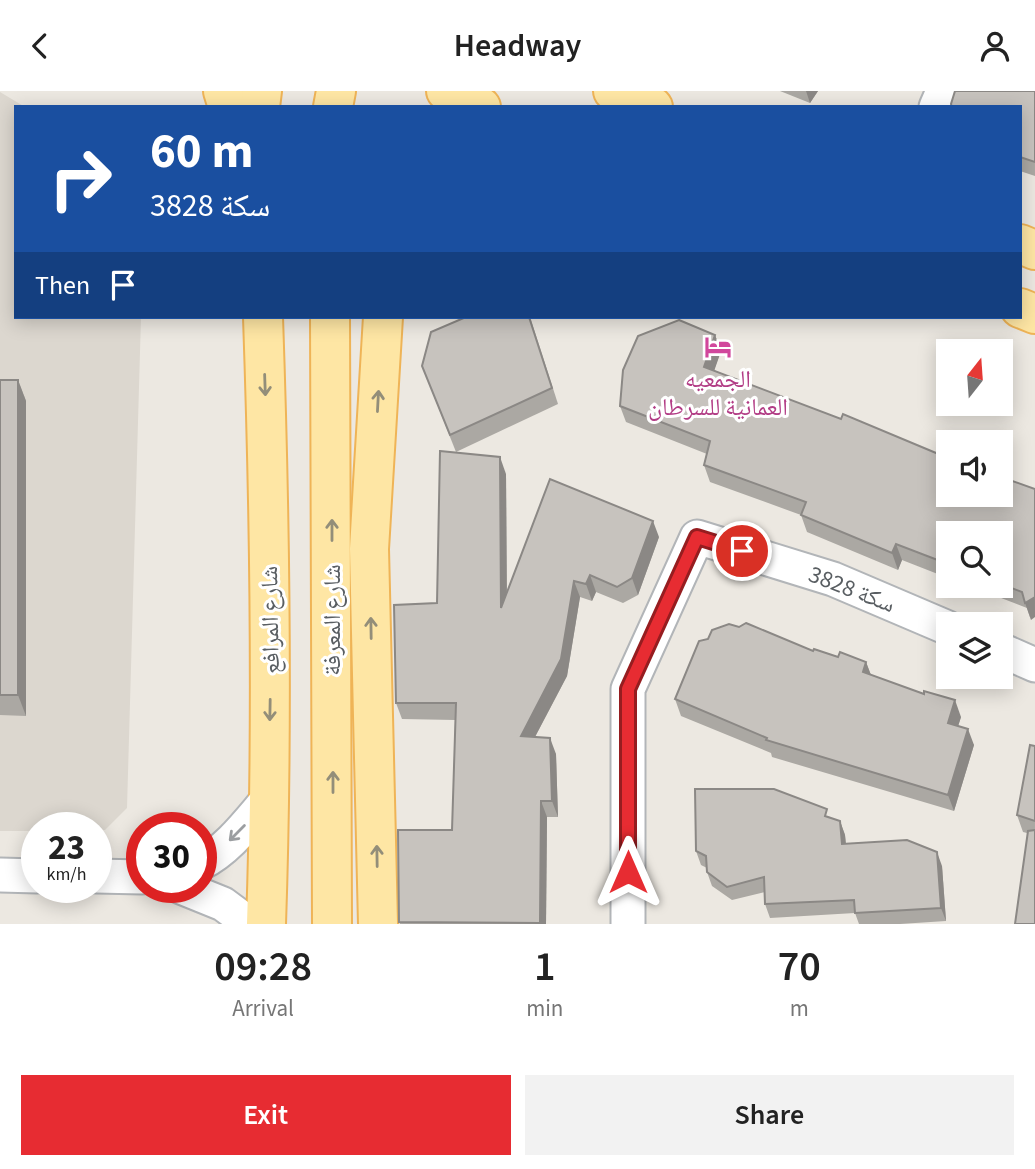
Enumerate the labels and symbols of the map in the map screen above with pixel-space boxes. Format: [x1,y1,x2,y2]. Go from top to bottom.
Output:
hotel icon: الجمعيه العمانية للسرطان [703,332,733,362]
north arrow [936,339,1013,417]
place label: الجمعيه العمانية للسرطان [648,362,788,425]
one-way arrow [259,373,272,396]
one-way arrow [372,390,385,413]
one-way arrow [325,519,339,542]
pin [712,521,772,581]
street label: سكة 3828 [803,557,900,622]
street label: شارع المعرفة [315,564,350,676]
street label: شارع المرافع [252,566,289,674]
one-way arrow [365,617,378,640]
one-way arrow [263,699,277,722]
one-way arrow [326,771,340,794]
speed limit sign: 30 [126,812,217,903]
one-way arrow [229,825,246,842]
position arrow [591,835,665,909]
one-way arrow [370,845,383,868]

